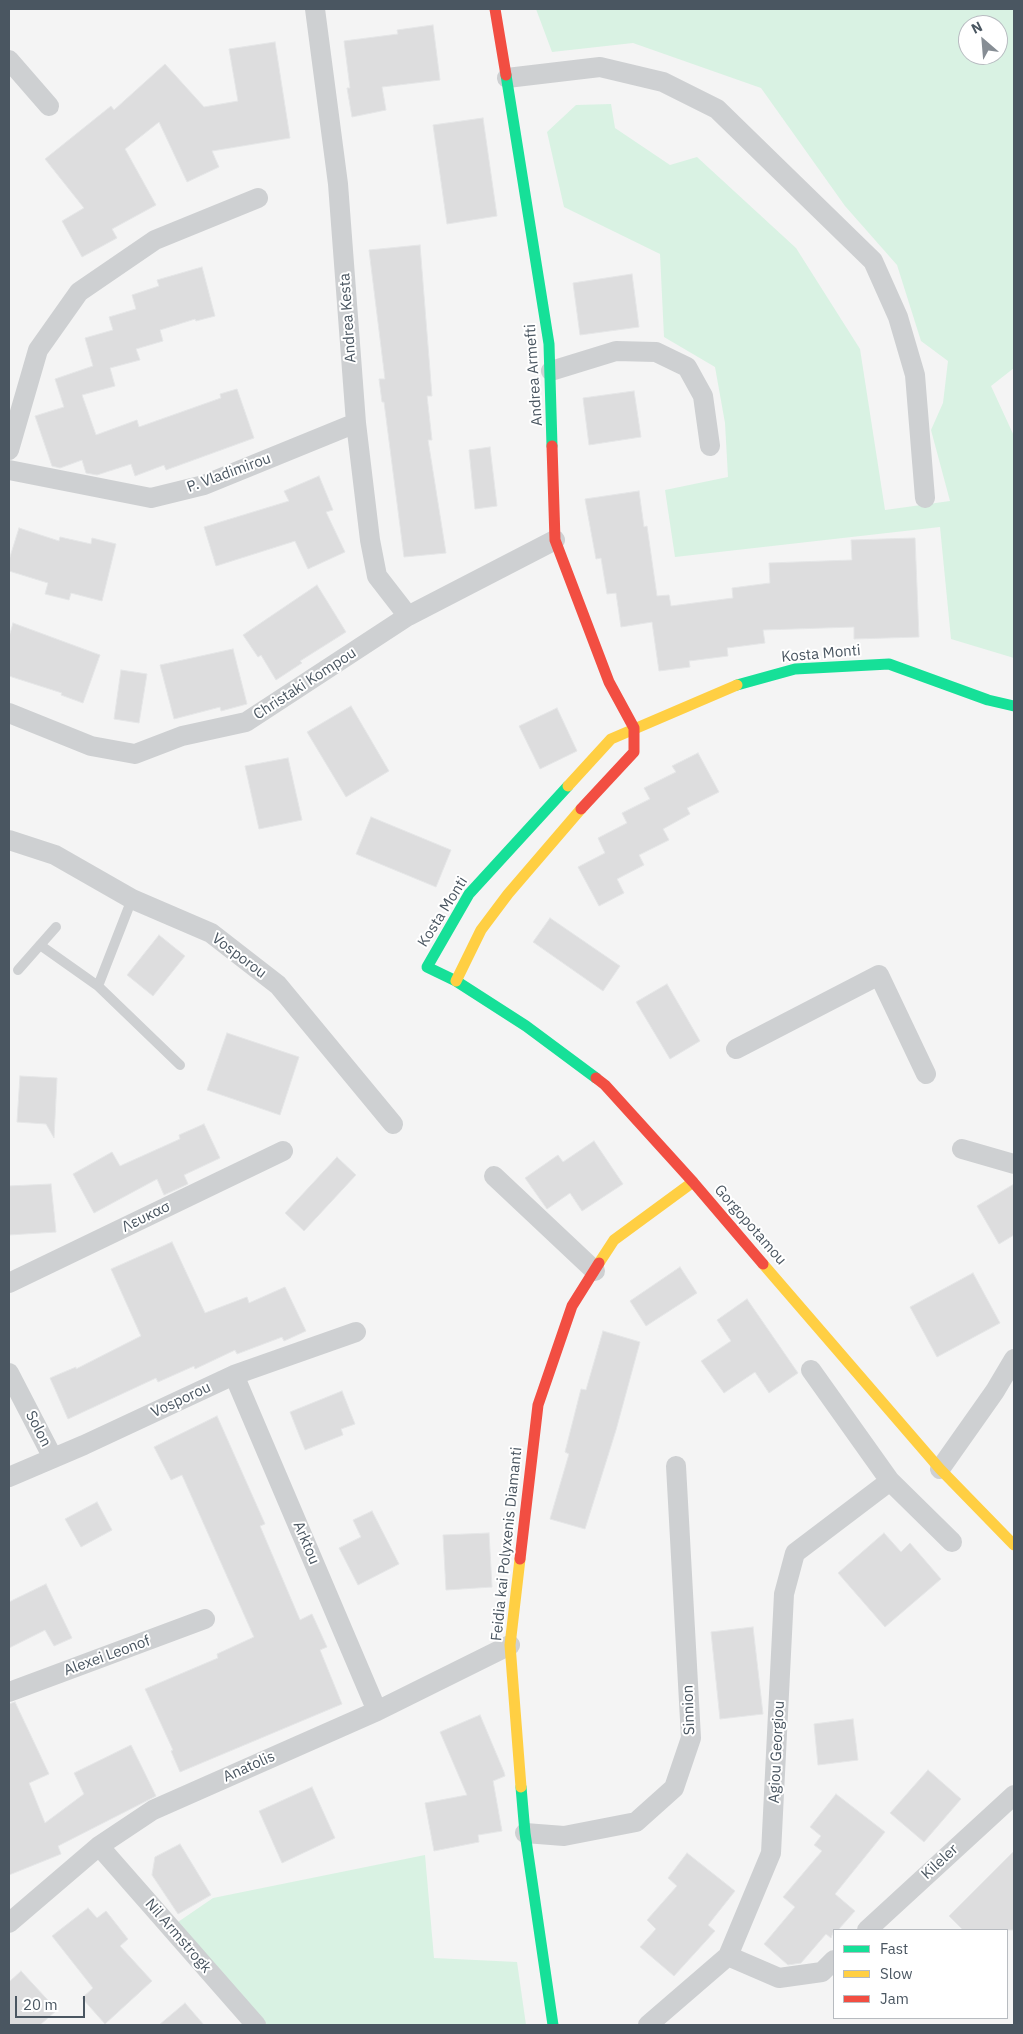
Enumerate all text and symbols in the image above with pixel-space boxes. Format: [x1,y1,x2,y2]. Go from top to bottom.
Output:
north arrow [958,15,1008,65]
text: N [968,17,985,38]
street label: Andrea Kesta [336,273,360,363]
street label: Andrea Armefti [521,323,547,427]
street label: P. Vladimirou [185,449,273,497]
street label: Kosta Monti [781,642,861,666]
street label: Christaki Kompou [250,644,360,724]
street label: Kosta Monti [414,873,472,951]
street label: Vosporou [208,930,270,982]
street label: Gorgopotamou [710,1181,790,1269]
street label: Λευκασ [119,1198,173,1236]
street label: Vosporou [148,1378,214,1422]
street label: Solon [21,1408,55,1450]
street label: Feidia kai Polyxenis Diamanti [488,1446,526,1642]
street label: Arktou [289,1519,323,1567]
street label: Alexei Leonof [61,1632,153,1680]
street label: Sinnion [679,1685,699,1735]
street label: Agiou Georgiou [765,1700,789,1804]
street label: Anatolis [220,1748,278,1786]
street label: Kileler [918,1841,962,1883]
street label: Nil Armstrogk [141,1895,215,1977]
legend [833,1929,1008,2019]
text: Fast [880,1939,908,1958]
text: Slow [880,1964,913,1983]
scale bar [18,1986,88,2018]
text: Jam [880,1989,909,2008]
text: 20 m [23,1995,58,2014]

